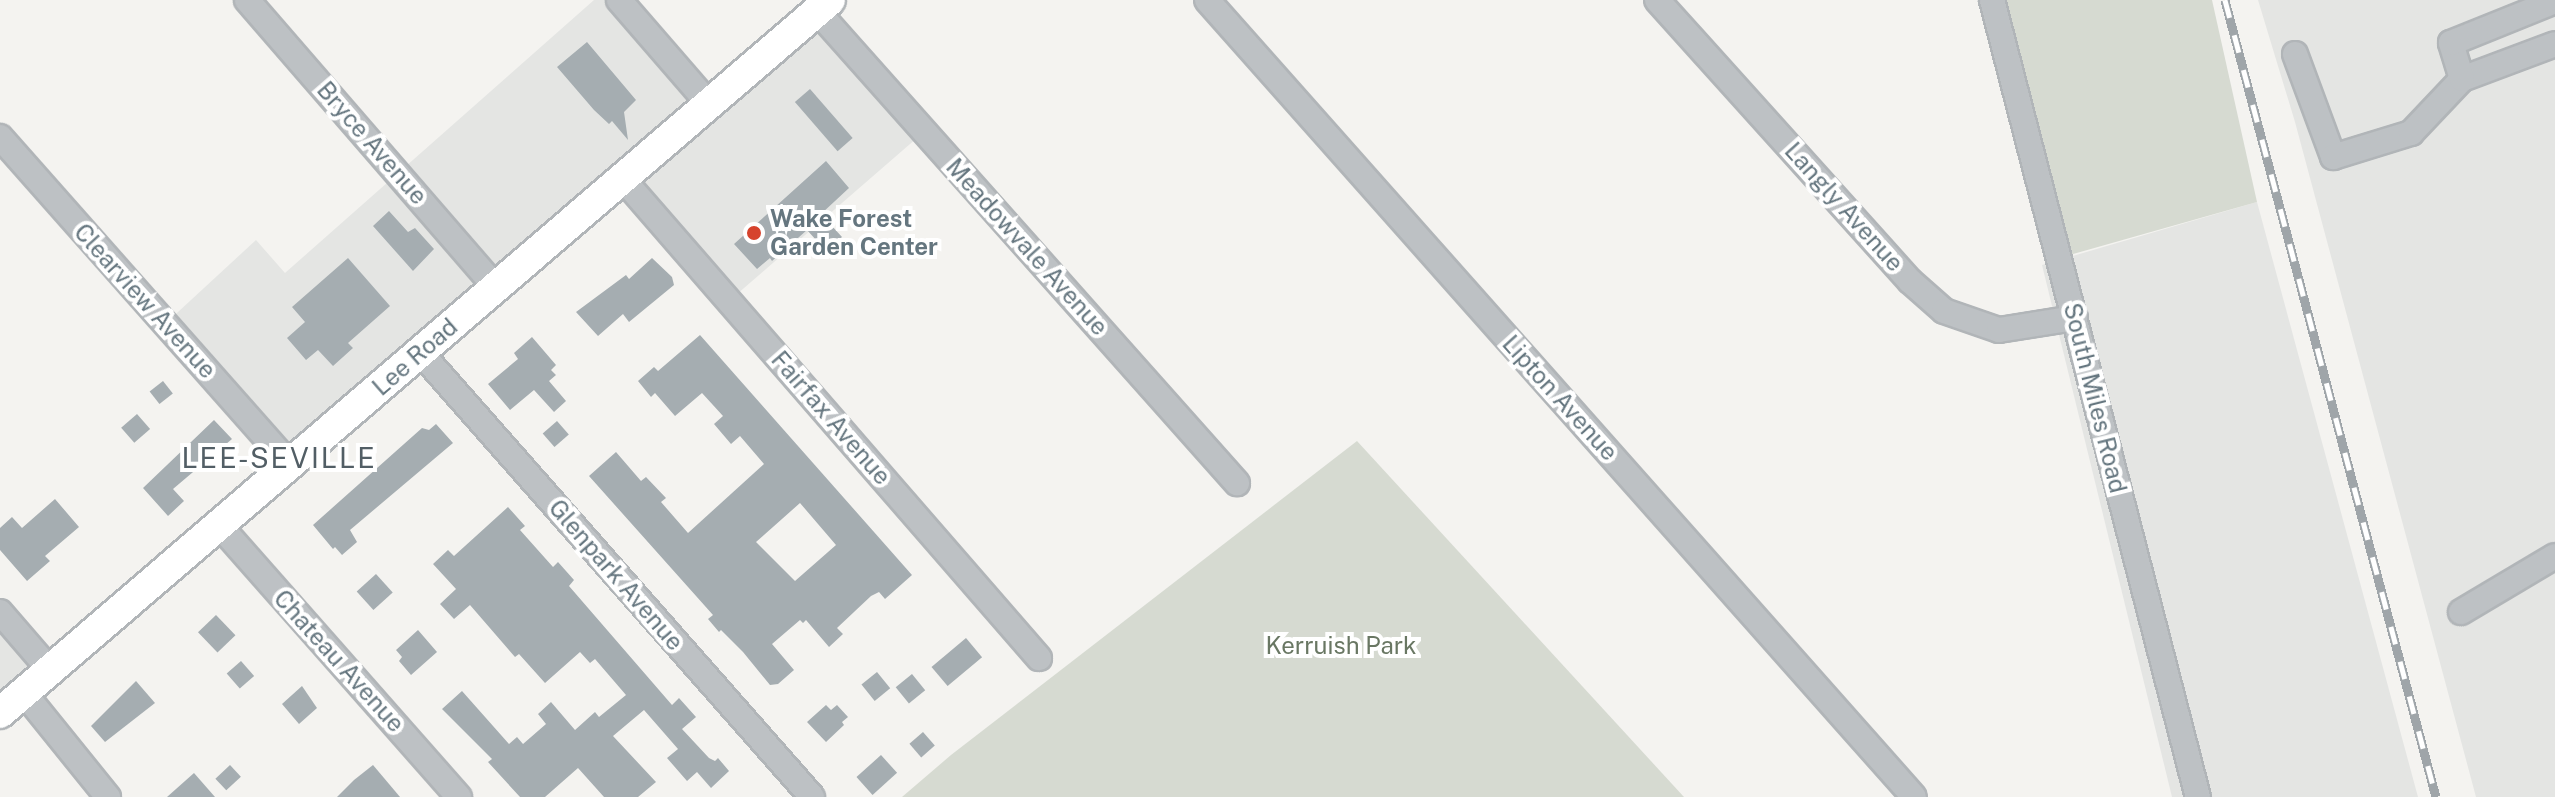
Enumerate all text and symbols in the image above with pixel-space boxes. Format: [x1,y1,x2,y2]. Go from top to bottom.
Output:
street label: Bryce Avenue [311,76,433,210]
street label: Langly Avenue [1779,137,1909,277]
street label: Meadowvale Avenue [940,153,1114,341]
place label: Wake Forest Garden Center [770,205,938,261]
street label: Clearview Avenue [68,218,222,384]
marker: Wake Forest Garden Center [745,224,763,242]
street label: South Miles Road [2057,300,2133,496]
street label: Lee Road [367,312,463,402]
street label: Lipton Avenue [1496,330,1624,466]
street label: Fairfax Avenue [765,345,897,491]
district label: LEE-SEVILLE [181,441,377,475]
street label: Glenpark Avenue [543,494,689,656]
street label: Chateau Avenue [268,584,410,738]
park label: Kerruish Park [1265,632,1417,660]

